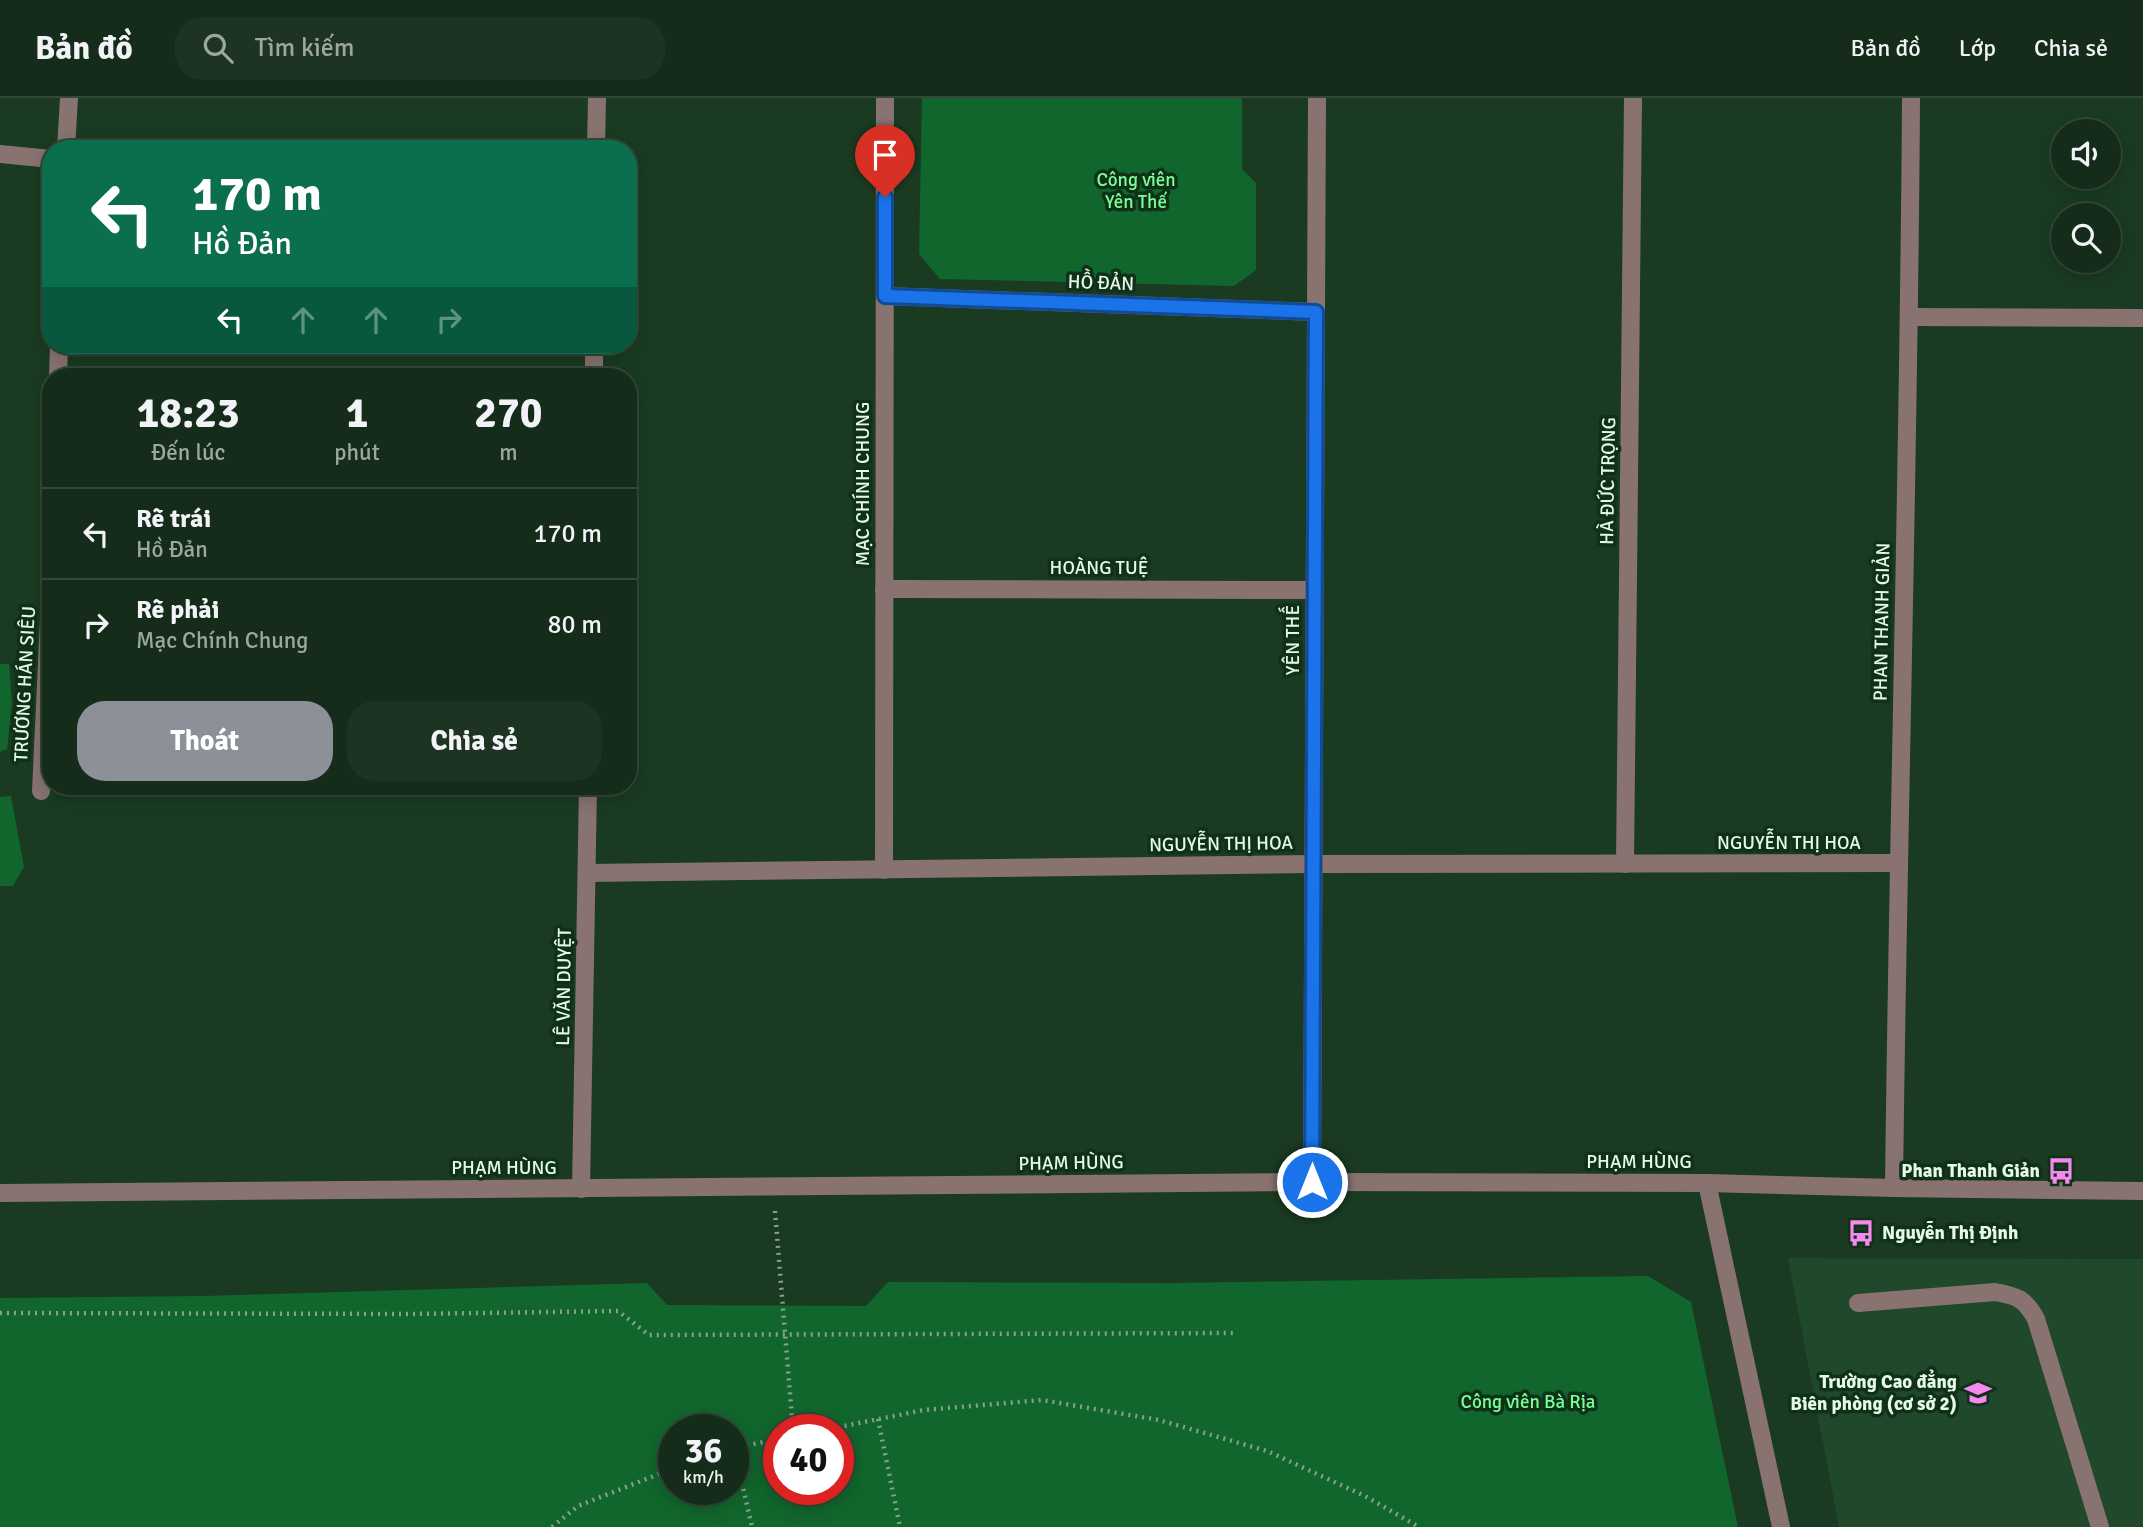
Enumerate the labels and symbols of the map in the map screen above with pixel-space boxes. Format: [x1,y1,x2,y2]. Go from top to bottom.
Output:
pin [855,125,915,197]
park label: Công viên Yên Thế [1096,168,1176,214]
street label: HỒ ĐẢN [1067,267,1135,296]
street label: MẠC CHÍNH CHUNG [851,402,875,566]
street label: HÀ ĐỨC TRỌNG [1594,417,1621,545]
street label: PHAN THANH GIẢN [1868,543,1895,701]
street label: HOÀNG TUỆ [1050,556,1148,580]
street label: TRƯƠNG HÁN SIÊU [9,605,41,763]
street label: YÊN THẾ [1278,605,1305,675]
street label: NGUYỄN THỊ HOA [1149,828,1294,857]
street label: NGUYỄN THỊ HOA [1717,828,1861,855]
street label: LÊ VĂN DUYỆT [551,927,577,1046]
position arrow [1275,1145,1349,1219]
street label: PHẠM HÙNG [1018,1150,1124,1176]
street label: PHẠM HÙNG [1586,1150,1692,1174]
street label: PHẠM HÙNG [451,1156,557,1180]
bus stop icon: Phan Thanh Giản [2046,1156,2076,1186]
place label: Phan Thanh Giản [1901,1159,2040,1183]
bus stop icon: Nguyễn Thị Định [1846,1218,1876,1248]
place label: Nguyễn Thị Định [1882,1220,2018,1245]
place label: Trường Cao đẳng Biên phòng (cơ sở 2) [1790,1369,1957,1416]
school or university icon: Trường Cao đẳng Biên phòng (cơ sở 2) [1963,1378,1993,1408]
park label: Công viên Bà Rịa [1461,1390,1595,1414]
speed limit sign: 40 [763,1414,854,1505]

